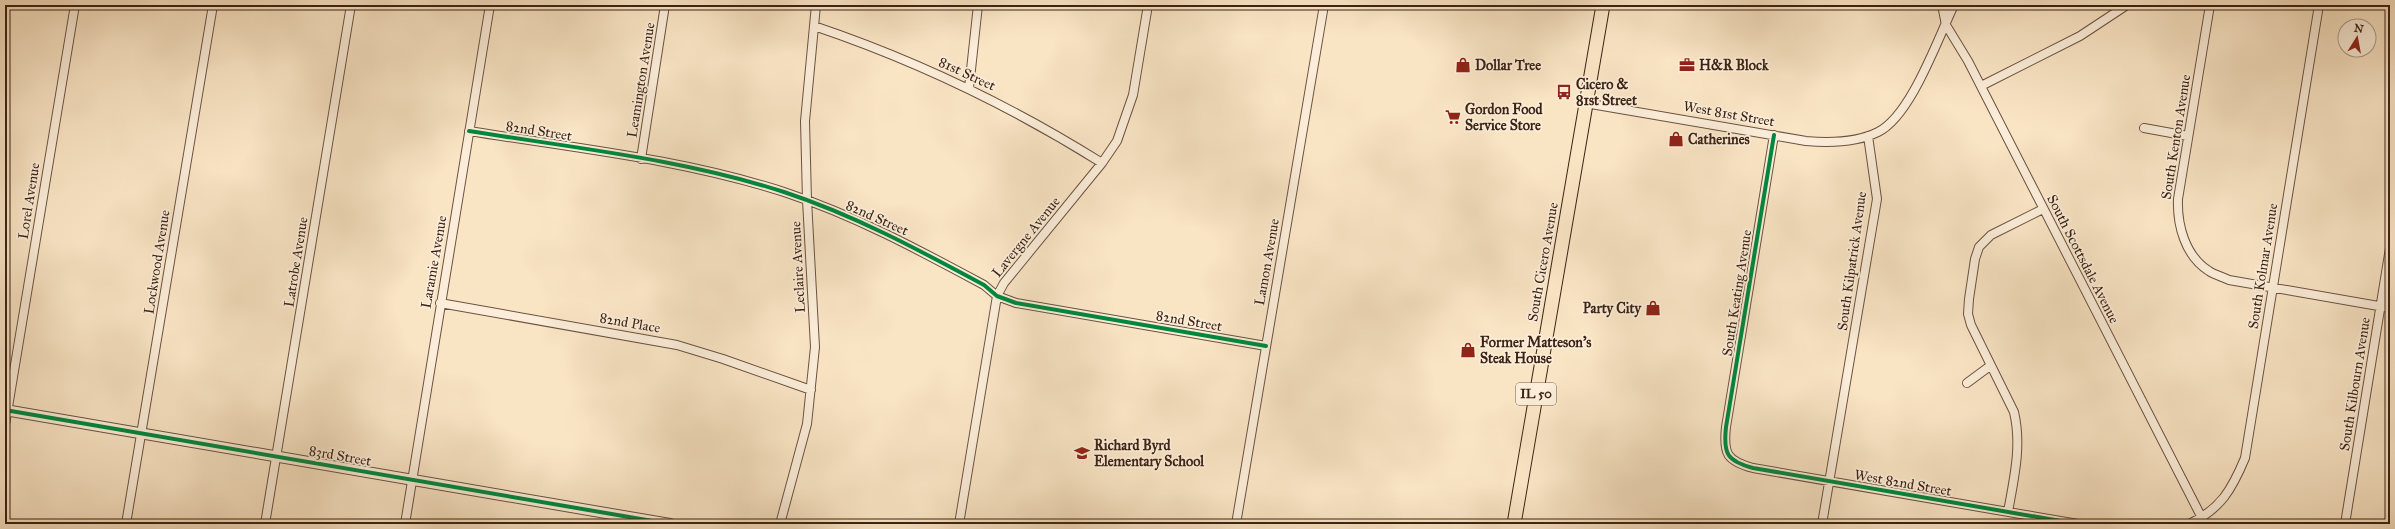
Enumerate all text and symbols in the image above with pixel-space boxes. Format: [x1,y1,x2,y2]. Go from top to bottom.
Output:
north arrow [2337,18,2377,58]
street label: Leamington Avenue [623,21,659,139]
text: N [2353,21,2365,36]
street label: 81st Street [936,53,998,95]
shop icon: Dollar Tree [1454,56,1472,74]
office icon: H&R Block [1678,56,1696,74]
place label: Dollar Tree [1475,57,1541,74]
place label: H&R Block [1699,57,1769,74]
street label: South Kenton Avenue [2158,73,2194,201]
place label: Cicero & 81st Street [1576,76,1637,109]
bus stop icon: Cicero & 81st Street [1555,83,1573,101]
street label: West 81st Street [1682,98,1776,130]
place label: Gordon Food Service Store [1465,101,1543,134]
supermarket icon: Gordon Food Service Store [1444,108,1462,126]
street label: 82nd Street [505,117,573,145]
shop icon: Catherines [1667,130,1685,148]
place label: Catherines [1688,131,1750,148]
street label: Lorel Avenue [15,161,43,240]
street label: South Kilpatrick Avenue [1834,190,1870,332]
street label: South Scottsdale Avenue [2043,192,2123,326]
street label: Lavergne Avenue [988,193,1064,281]
street label: 82nd Street [843,197,911,239]
street label: South Cicero Avenue [1524,201,1562,323]
street label: South Kolmar Avenue [2245,202,2281,330]
street label: Lockwood Avenue [140,208,174,315]
street label: Laramie Avenue [417,214,451,310]
street label: Latrobe Avenue [280,215,312,308]
street label: Lamon Avenue [1251,217,1283,307]
street label: Leclaire Avenue [787,221,809,313]
street label: South Keating Avenue [1719,228,1755,358]
shop icon: Party City [1644,299,1662,317]
place label: Party City [1583,300,1642,318]
street label: 82nd Street [1155,307,1223,335]
street label: 82nd Place [598,309,662,337]
street label: South Kilbourn Avenue [2336,316,2374,452]
place label: Former Matteson's Steak House [1480,334,1591,367]
shop icon: Former Matteson's Steak House [1459,341,1477,359]
road number: IL 50 [1516,383,1556,405]
place label: Richard Byrd Elementary School [1094,437,1205,471]
street label: 83rd Street [307,442,373,470]
school or university icon: Richard Byrd Elementary School [1073,444,1091,462]
street label: West 82nd Street [1853,466,1953,500]

